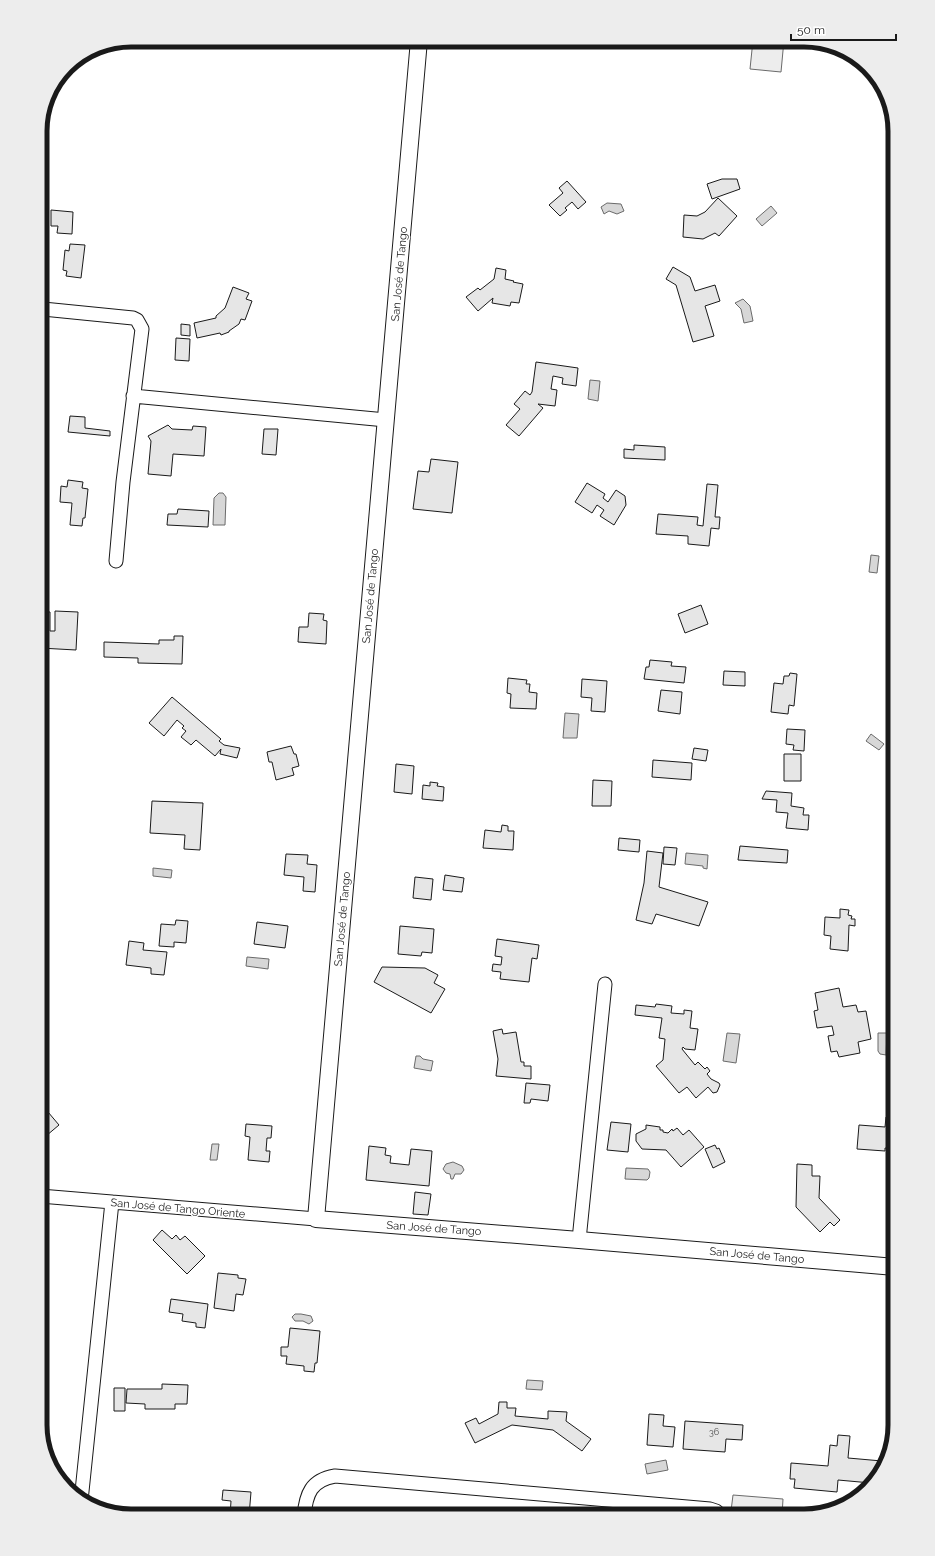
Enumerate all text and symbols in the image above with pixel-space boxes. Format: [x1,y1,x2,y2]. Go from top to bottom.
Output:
scale bar [791,16,896,42]
text: 50 m [797,23,825,37]
street label: San José de Tango [389,226,410,322]
street label: San José de Tango [360,548,381,644]
street label: San José de Tango [332,871,353,967]
street label: San José de Tango Oriente [110,1196,246,1221]
street label: San José de Tango [386,1219,482,1238]
street label: San José de Tango [709,1245,805,1266]
house number: 36 [709,1427,720,1437]

